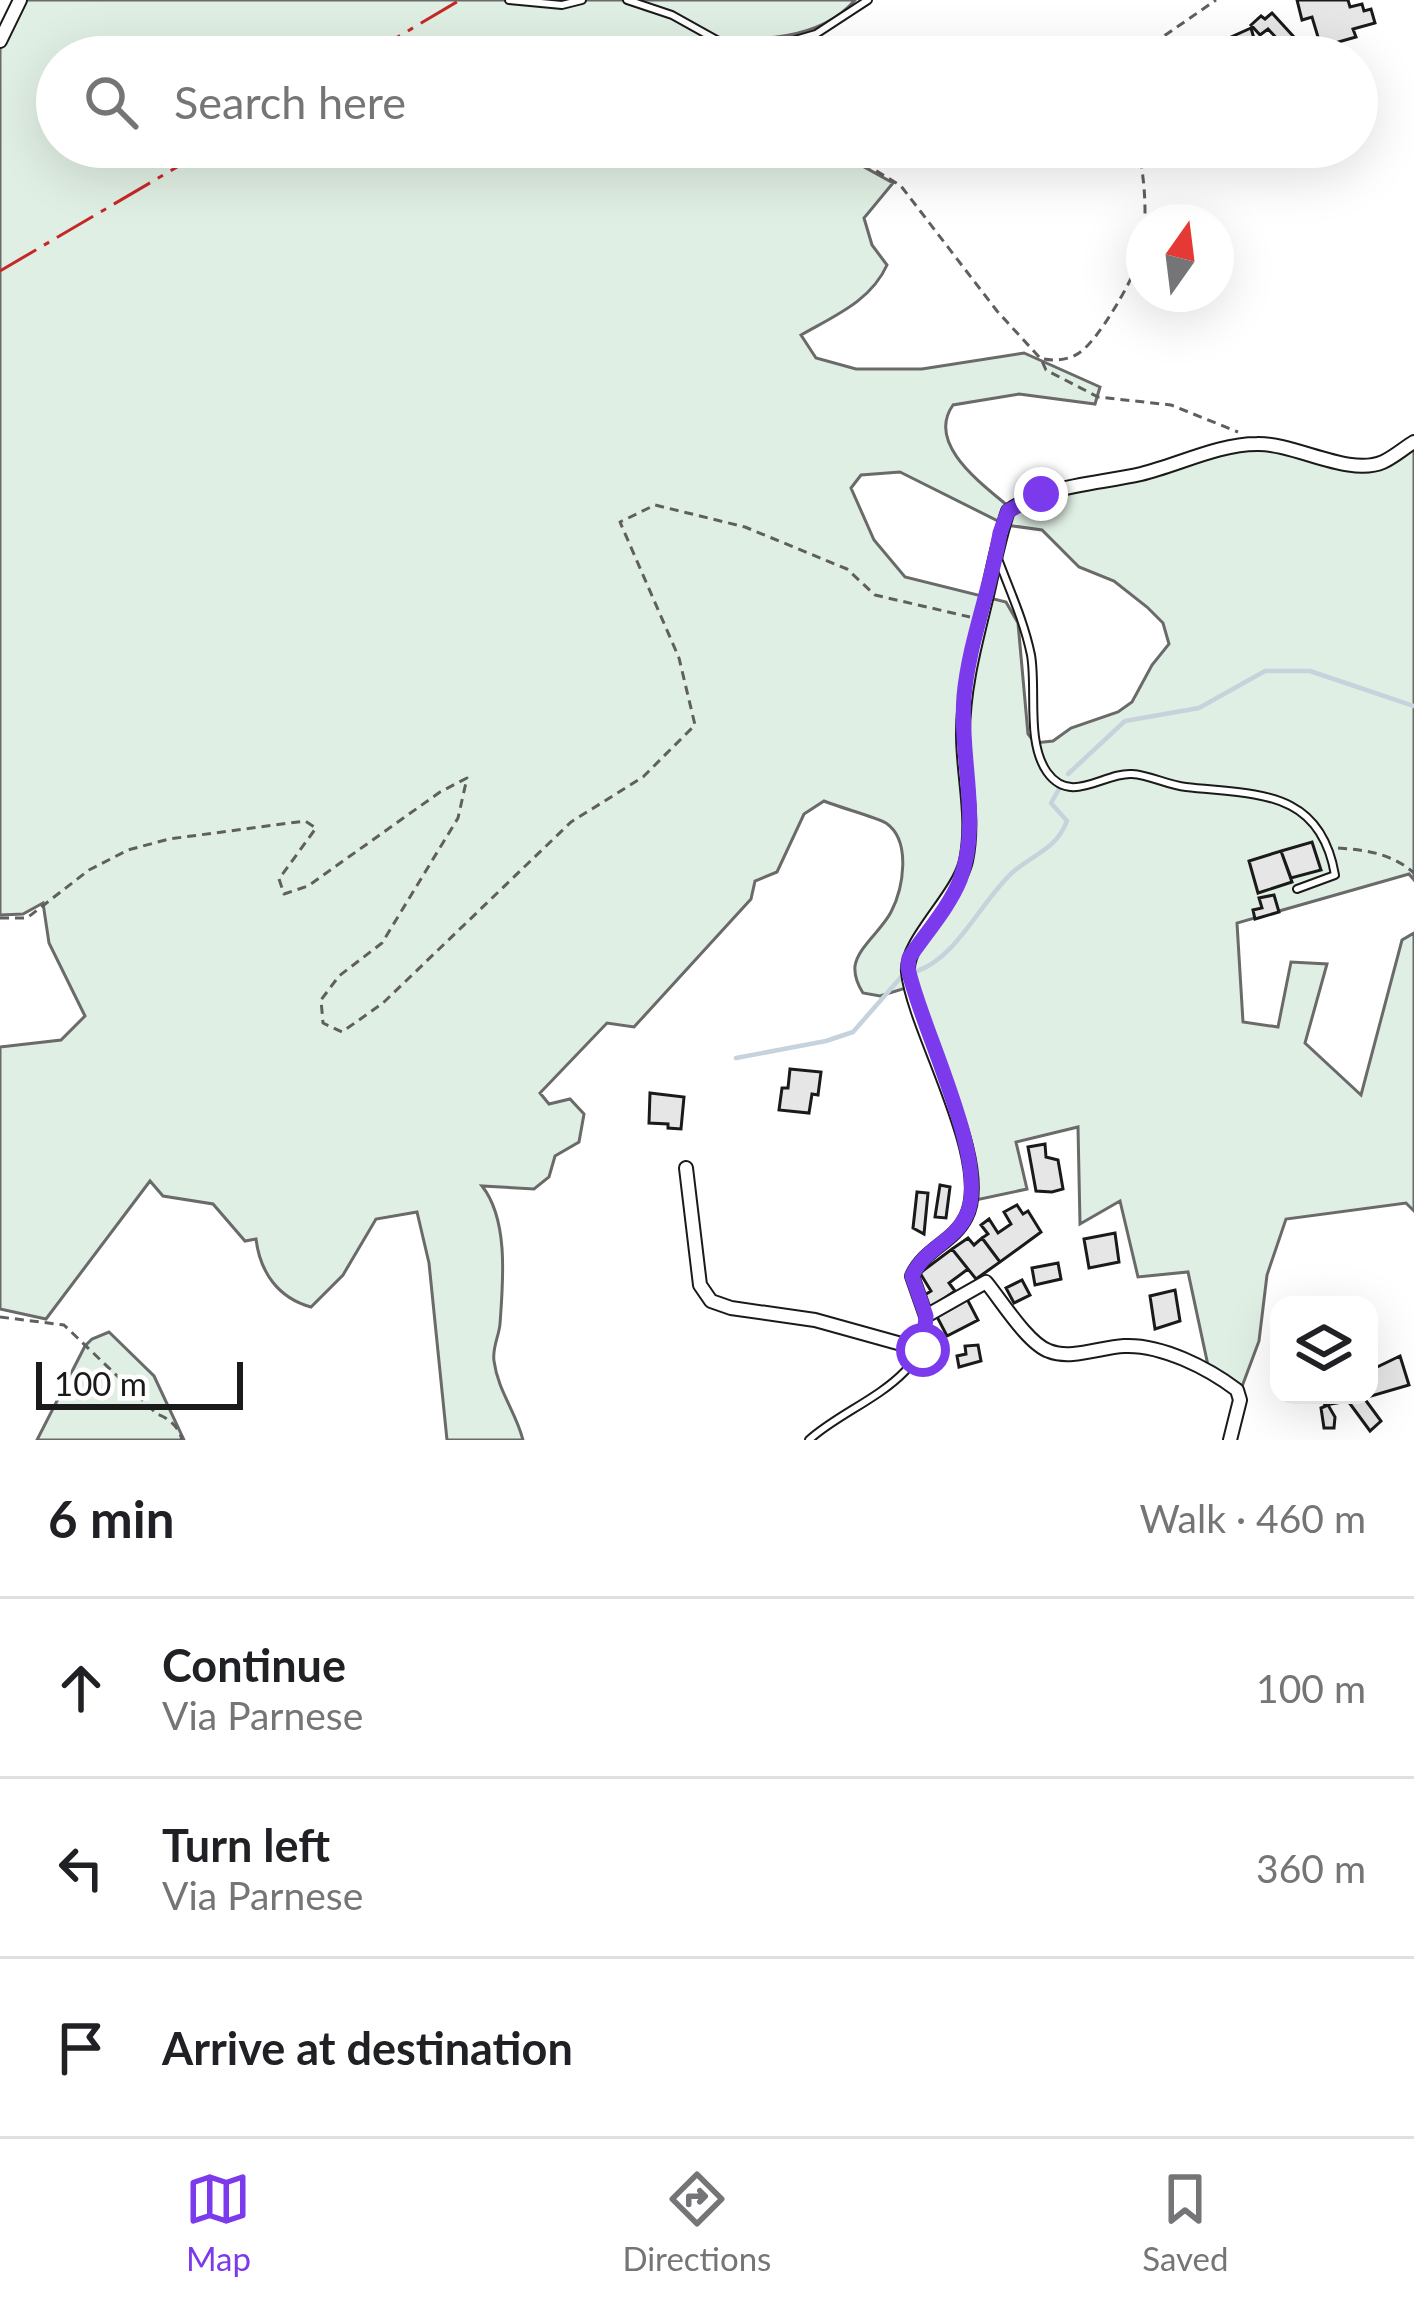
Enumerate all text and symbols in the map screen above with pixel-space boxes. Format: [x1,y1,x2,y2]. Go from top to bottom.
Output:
search box [36,36,1378,168]
icon: search [78,69,144,135]
text: Search here [174,75,406,129]
north arrow [1126,204,1234,312]
route end [1014,467,1068,521]
map controls [1270,1296,1378,1404]
button: layers [1270,1296,1378,1404]
route start [896,1323,950,1377]
scale bar [36,1356,243,1409]
text: 100 m [54,1363,147,1403]
text: 6 min [48,1488,174,1549]
text: Walk · 460 m [1139,1495,1366,1541]
text: Continue [162,1638,346,1692]
icon: ahead [48,1655,114,1721]
text: 100 m [1256,1665,1366,1711]
text: Via Parnese [162,1692,363,1738]
text: Turn left [162,1818,330,1872]
icon: left [48,1835,114,1901]
text: 360 m [1256,1845,1366,1891]
text: Via Parnese [162,1872,363,1918]
icon: arrive [48,2015,114,2081]
text: Arrive at destination [162,2021,573,2075]
tab: Map [185,2166,251,2278]
tab: Directions [622,2166,771,2278]
tab: Saved [1142,2166,1229,2278]

